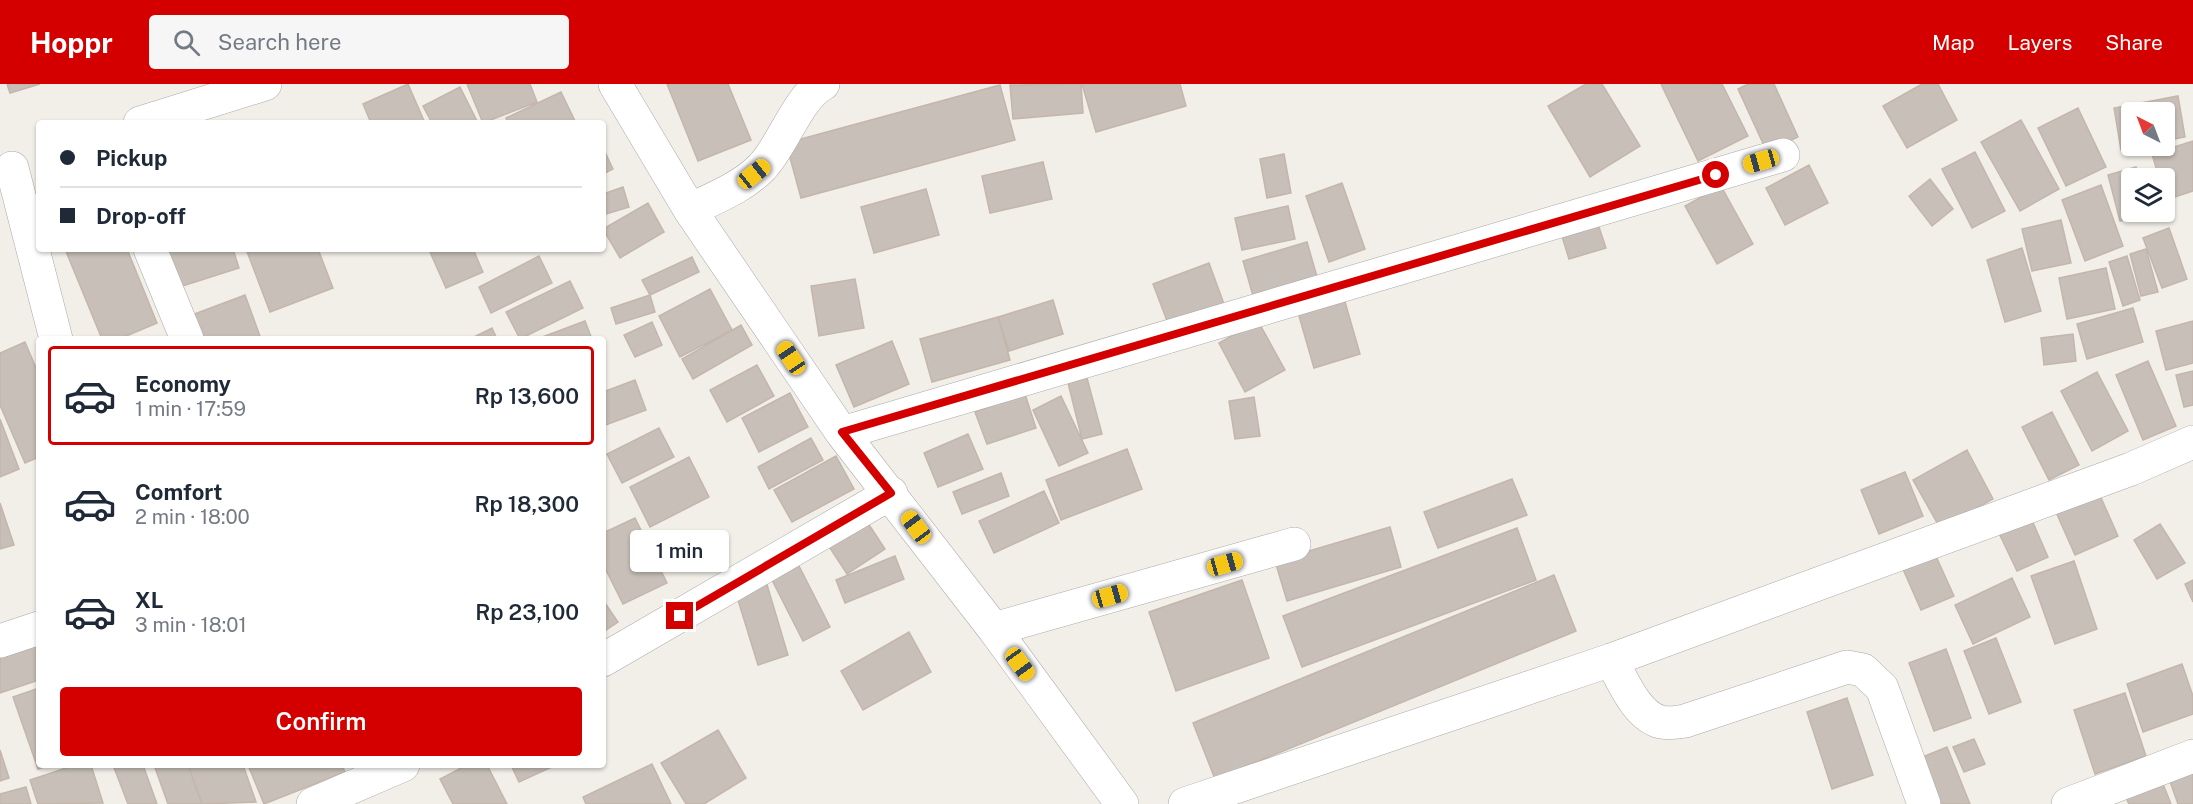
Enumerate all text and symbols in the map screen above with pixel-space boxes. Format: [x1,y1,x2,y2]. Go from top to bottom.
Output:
search box [149,15,569,69]
text: Hoppr [30,26,113,59]
icon: search [170,26,203,59]
text: Search here [218,29,341,55]
text: Map [1932,30,1975,55]
text: Layers [2008,30,2072,55]
text: Share [2105,30,2163,55]
north arrow [2121,102,2175,156]
map controls [2121,102,2175,222]
text: Pickup [96,145,167,171]
car [1741,147,1781,175]
car [734,156,774,192]
route start [1702,161,1729,188]
button: layers [2121,168,2175,222]
text: Drop-off [96,203,186,229]
car [773,338,809,378]
icon: car [63,369,117,423]
text: Economy [135,371,231,397]
text: Rp 13,600 [475,383,579,409]
text: 1 min · 17:59 [135,397,246,421]
icon: car [63,477,117,531]
text: Comfort [135,479,222,505]
text: Rp 18,300 [474,491,579,517]
text: 2 min · 18:00 [135,505,250,529]
car [898,507,934,547]
callout: 1 min [630,529,730,571]
text: 1 min [656,539,703,563]
car [1205,550,1245,578]
car [1090,582,1130,610]
icon: car [63,585,117,639]
text: XL [135,587,163,613]
text: Rp 23,100 [475,599,579,625]
route end [666,602,693,629]
text: 3 min · 18:01 [135,613,247,637]
car [1002,644,1038,684]
button: Confirm [60,687,582,756]

